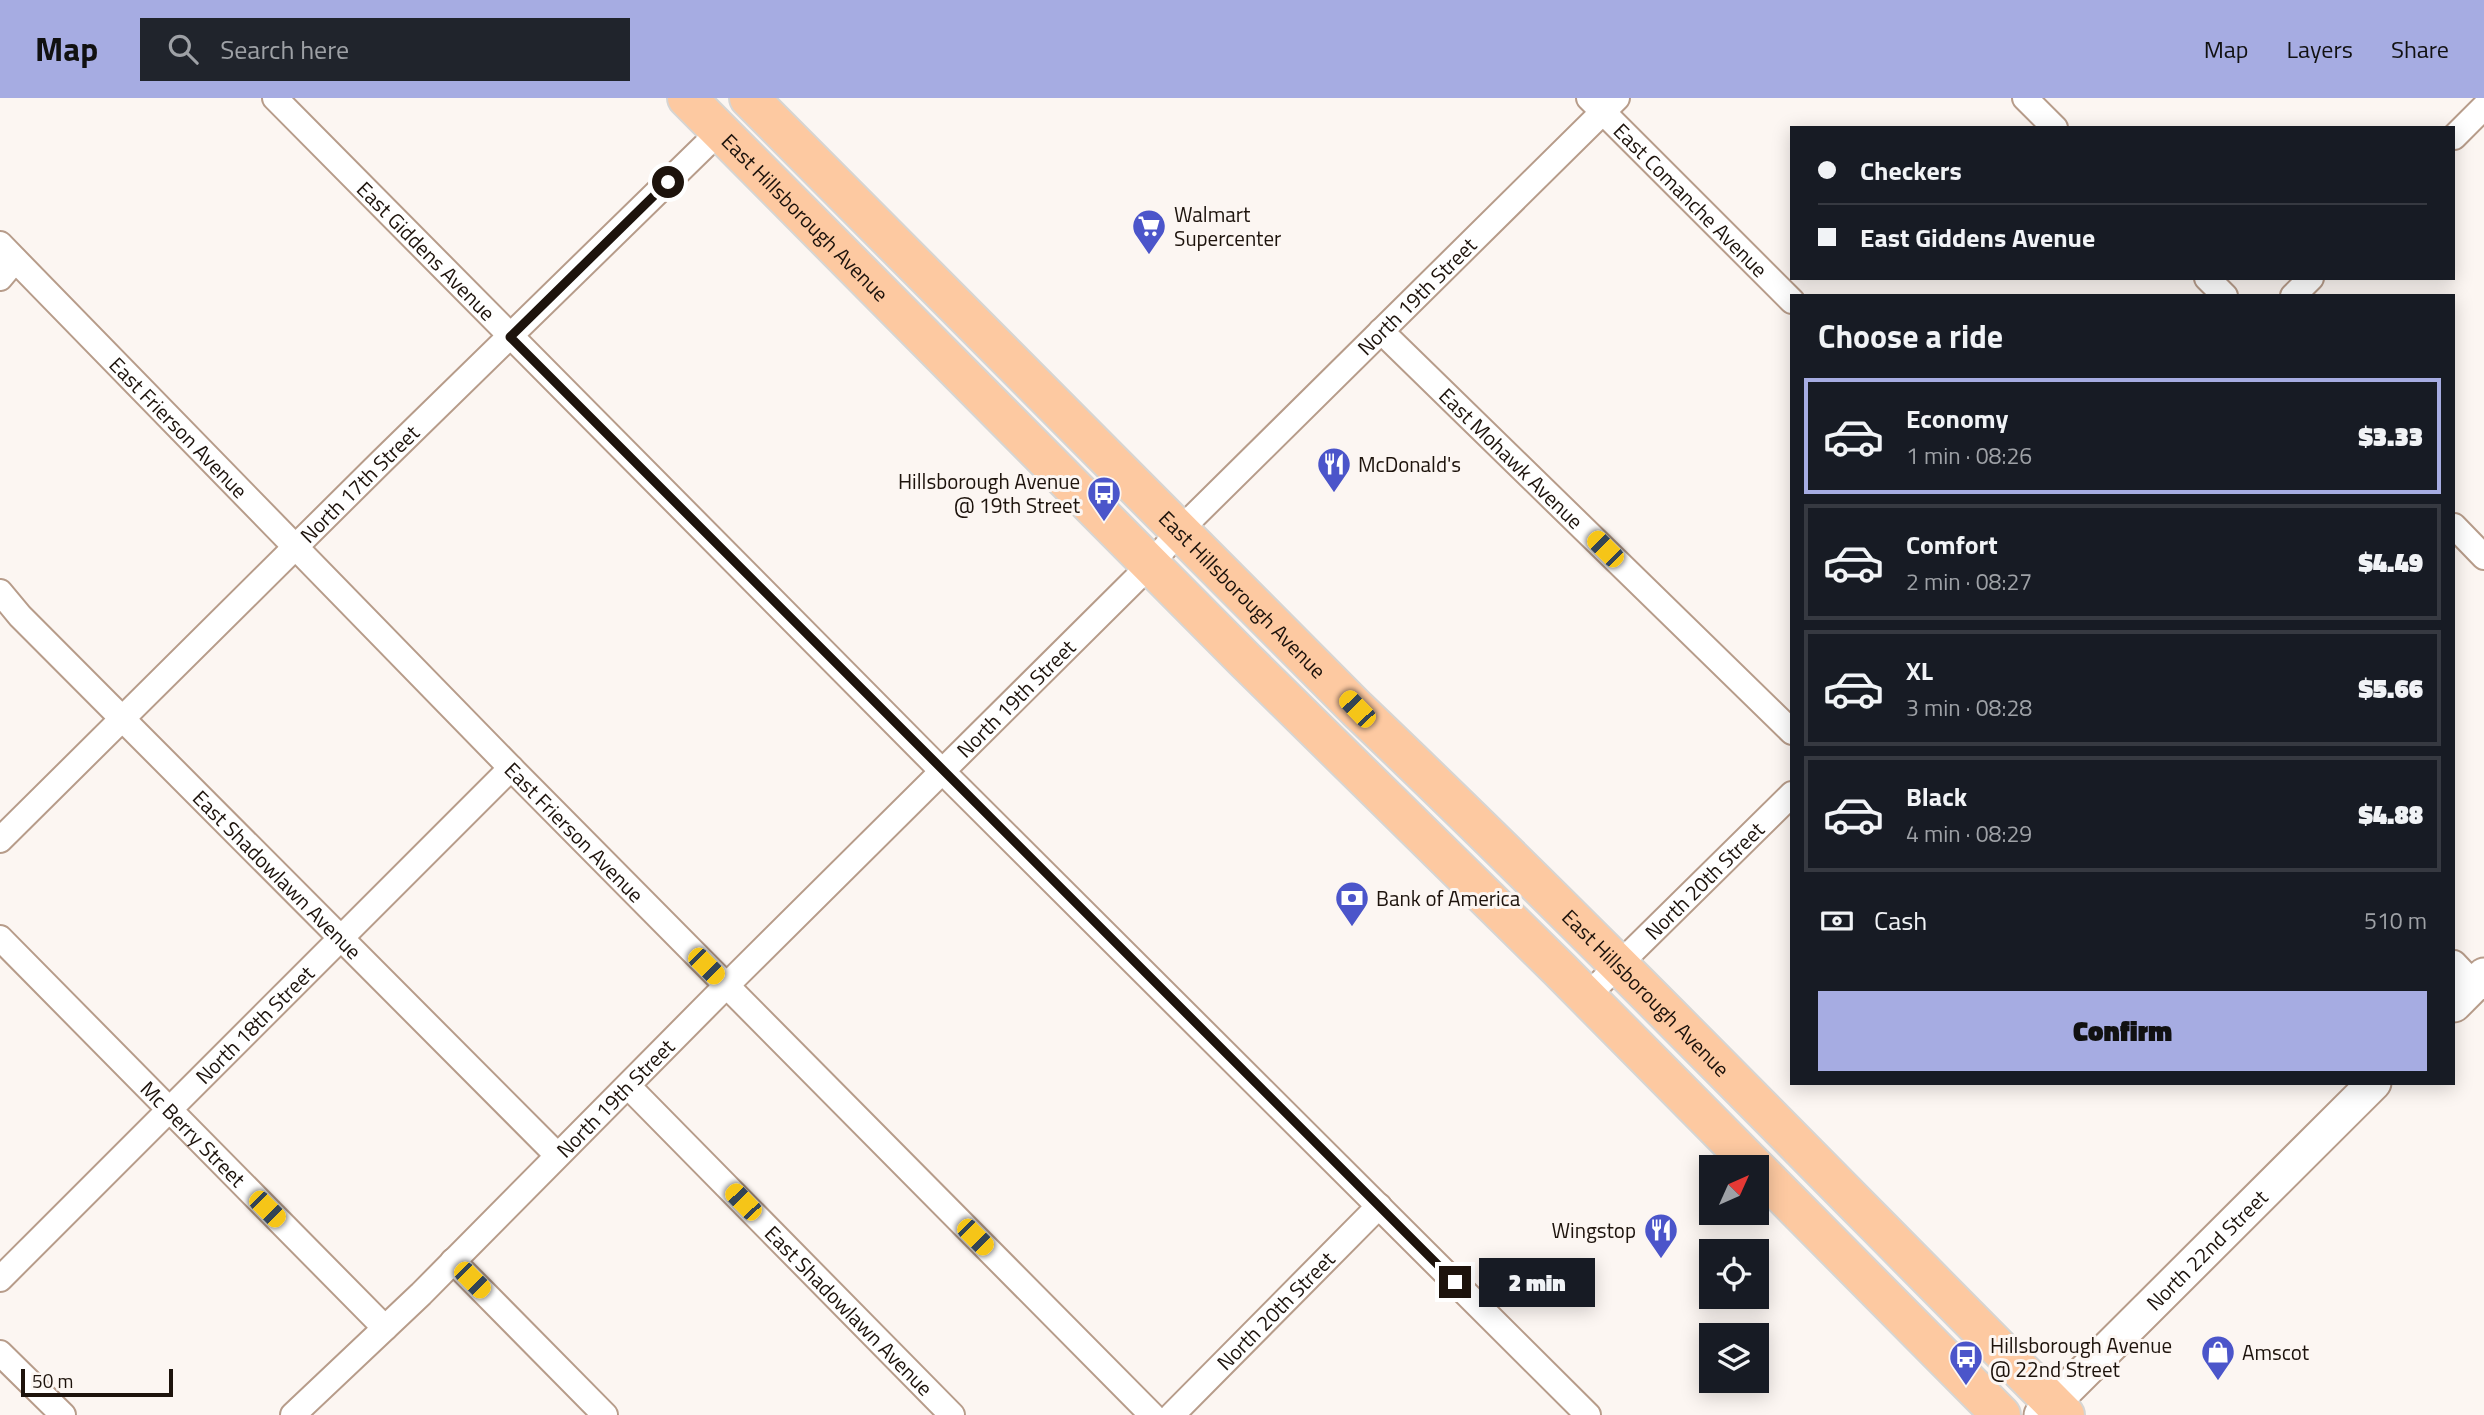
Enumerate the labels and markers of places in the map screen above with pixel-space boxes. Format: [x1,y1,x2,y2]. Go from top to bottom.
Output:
place label: Walmart Supercenter [1174,198,1281,254]
supermarket icon: Walmart Supercenter [1130,207,1168,256]
restaurant icon: McDonald's [1315,445,1353,494]
place label: McDonald's [1358,448,1461,480]
place label: Hillsborough Avenue @ 19th Street [898,465,1081,521]
bus stop icon: Hillsborough Avenue @ 19th Street [1085,474,1123,523]
bank icon: Bank of America [1333,879,1371,928]
place label: Bank of America [1376,882,1521,914]
restaurant icon: Wingstop [1642,1211,1680,1260]
place label: Wingstop [1551,1214,1636,1246]
place label: Hillsborough Avenue @ 22nd Street [1990,1329,2172,1385]
shop icon: Amscot [2199,1333,2237,1382]
place label: Amscot [2242,1336,2310,1368]
bus stop icon: Hillsborough Avenue @ 22nd Street [1947,1338,1985,1387]

